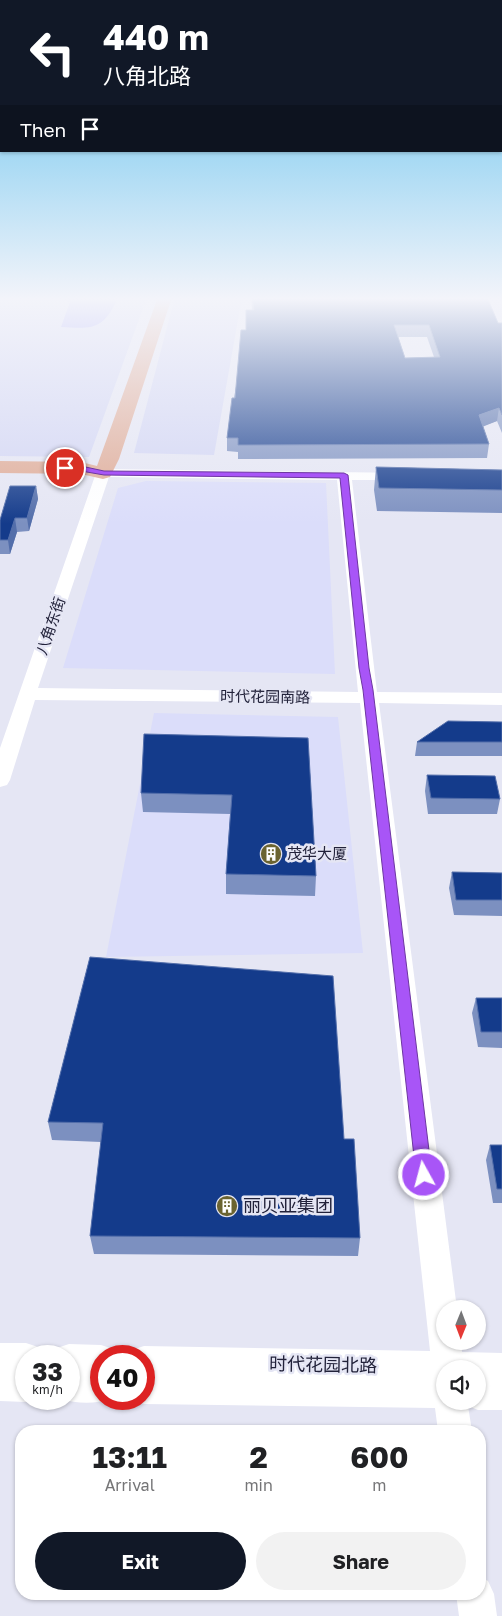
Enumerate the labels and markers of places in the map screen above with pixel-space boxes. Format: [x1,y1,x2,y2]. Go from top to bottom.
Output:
pin [44,447,86,489]
building icon: 茂华大厦 [259,842,283,866]
place label: 茂华大厦 [287,844,347,862]
building icon: 丽贝亚集团 [215,1194,239,1218]
place label: 丽贝亚集团 [243,1194,333,1216]

